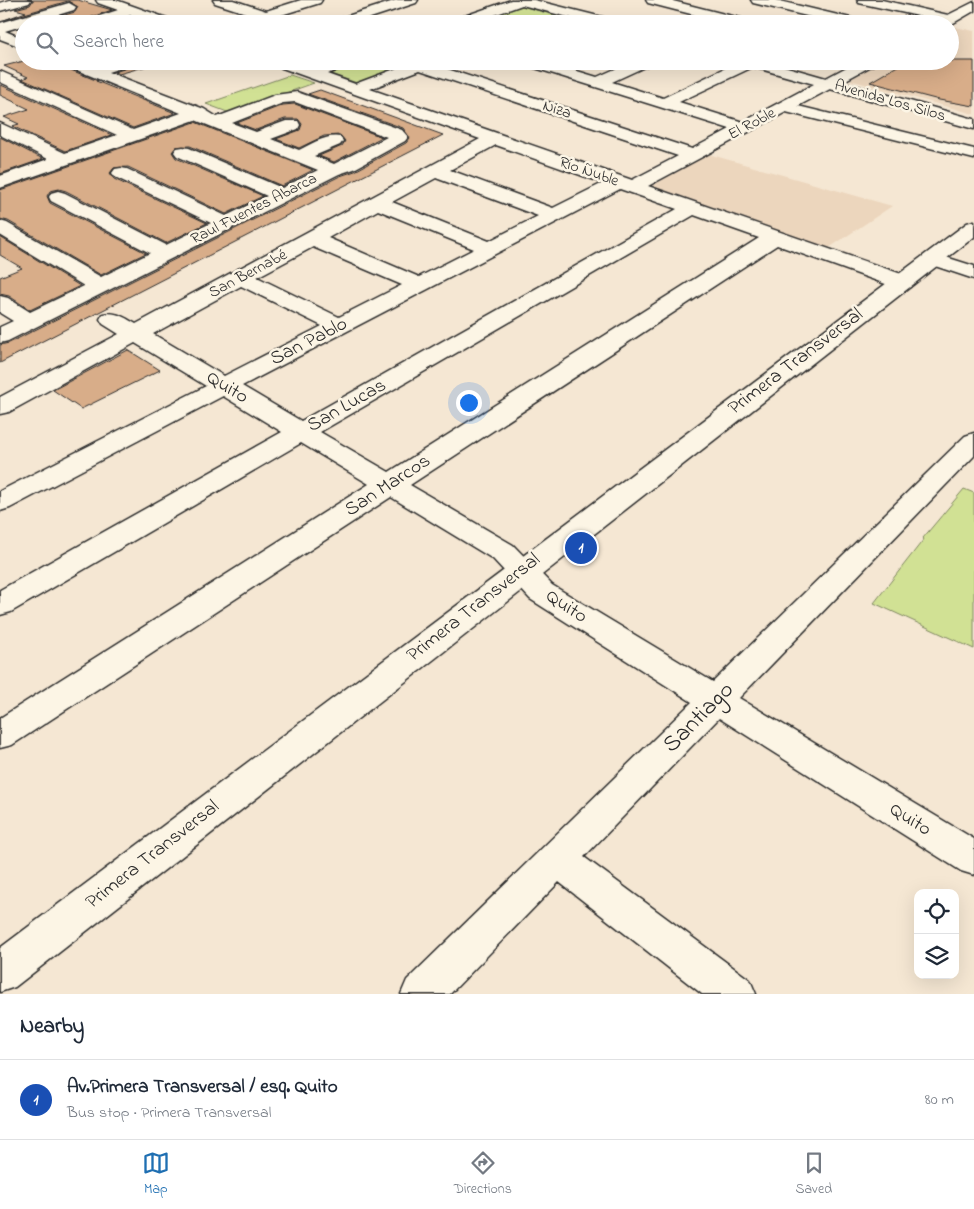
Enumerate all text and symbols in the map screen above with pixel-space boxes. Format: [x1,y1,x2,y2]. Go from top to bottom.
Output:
search box [15,15,959,70]
icon: search [33,29,61,57]
text: Search here [73,29,164,56]
street label: Avenida Los Silos [832,74,948,128]
street label: Niza [539,94,575,126]
street label: El Roble [724,101,781,147]
street label: Río Ñuble [556,151,623,194]
street label: Raul Fuentes Abarca [187,167,321,251]
street label: San Bernabé [204,243,292,305]
street label: Primera Transversal [722,301,870,423]
street label: San Pablo [265,310,353,374]
street label: Quito [200,364,254,412]
street label: San Lucas [302,372,392,440]
your location [456,390,482,416]
street label: San Marcos [339,447,437,525]
pin: 1 [565,529,597,567]
street label: Primera Transversal [401,546,547,670]
street label: Quito [539,583,593,631]
street label: Santiago [655,674,743,762]
street label: Primera Transversal [80,793,226,917]
street label: Quito [883,796,937,844]
map controls [914,889,959,979]
button: locate [914,889,959,934]
button: layers [914,934,959,979]
text: Nearby [20,1012,84,1042]
text: Av.Primera Transversal / esq. Quito [67,1074,338,1101]
text: 1 [33,1088,39,1112]
text: 80 m [925,1088,954,1112]
text: Bus stop · Primera Transversal [67,1101,271,1125]
tab: Map [142,1149,170,1200]
tab: Directions [454,1149,512,1200]
tab: Saved [796,1149,832,1200]

